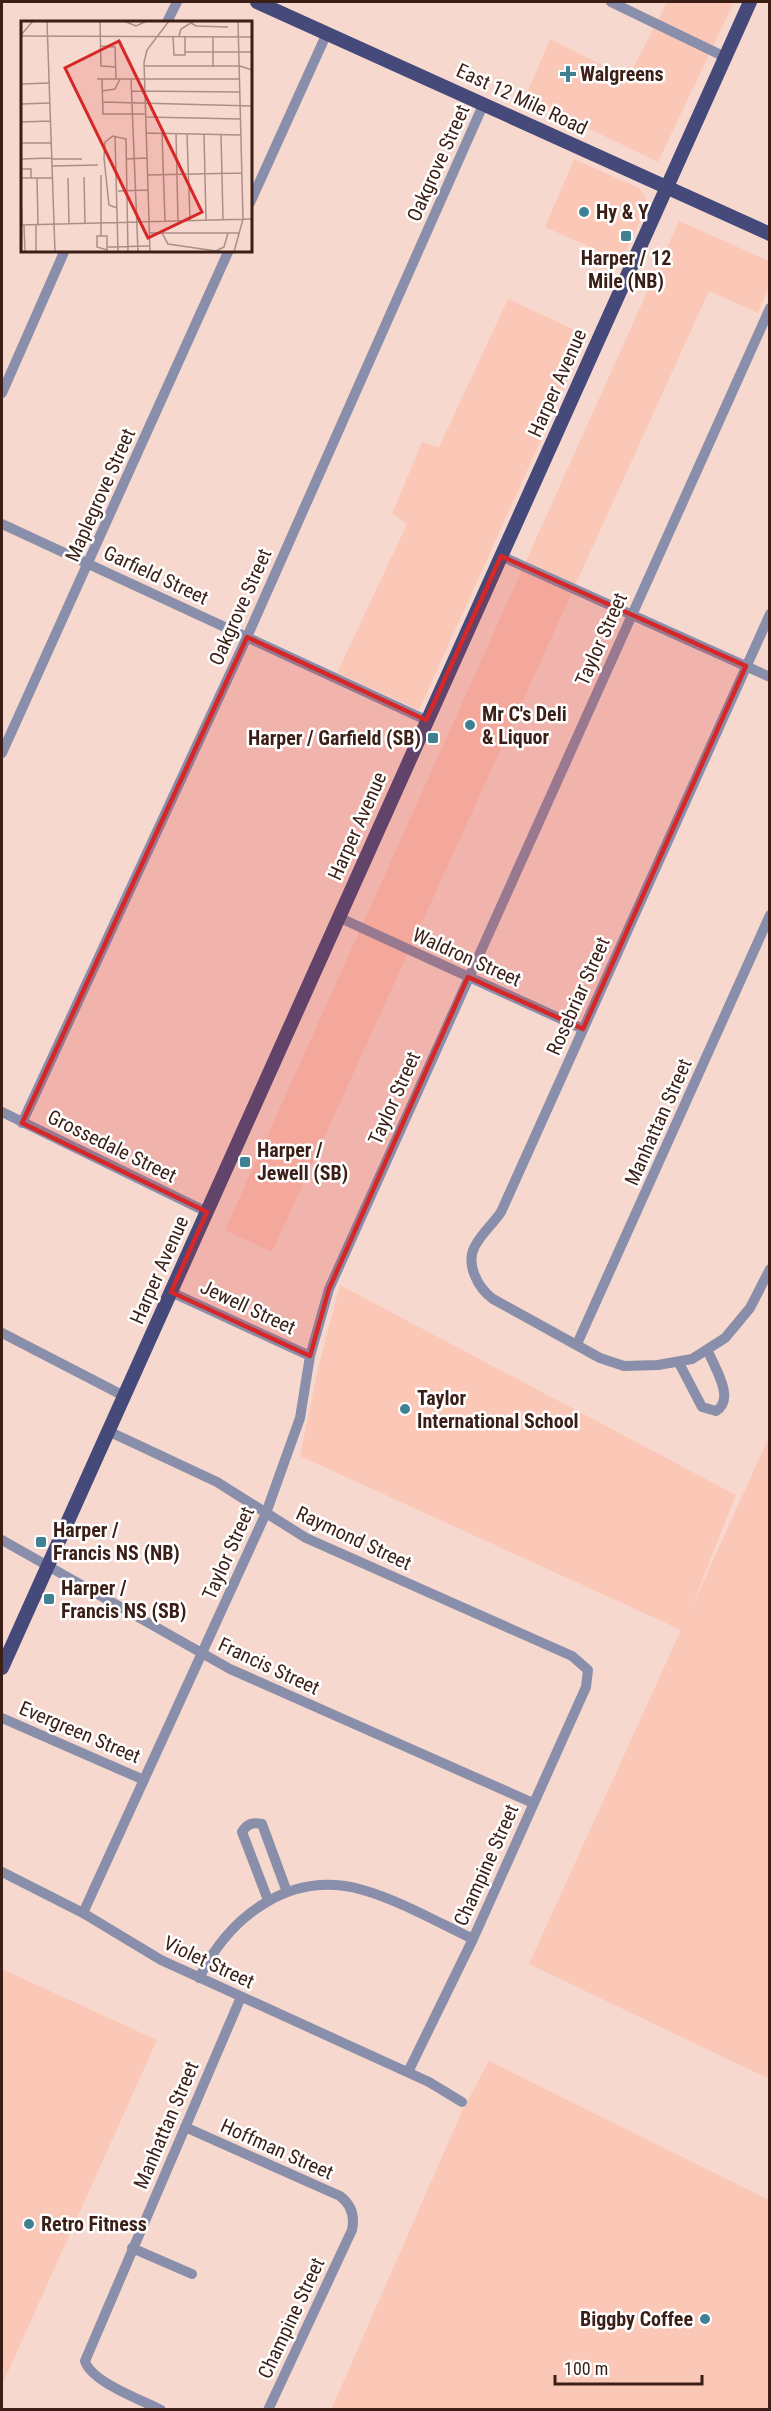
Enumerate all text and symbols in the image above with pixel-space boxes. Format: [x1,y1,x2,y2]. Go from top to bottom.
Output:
inset map [21,21,252,252]
street label: East 12 Mile Road [453,58,591,140]
place label: Walgreens [580,62,664,86]
marker: Walgreens [561,67,575,81]
street label: Oakgrove Street [402,101,474,225]
place label: Hy & Y [596,200,649,224]
marker: Hy & Y [577,205,591,219]
marker: Harper / 12 Mile (NB) [619,229,633,243]
place label: Harper / 12 Mile (NB) [581,246,671,293]
street label: Harper Avenue [523,325,591,441]
street label: Maplegrove Street [60,425,140,565]
street label: Garfield Street [100,540,212,610]
street label: Oakgrove Street [204,545,276,669]
street label: Taylor Street [570,589,632,689]
place label: Mr C's Deli & Liquor [482,702,567,749]
marker: Mr C's Deli & Liquor [463,718,477,732]
place label: Harper / Garfield (SB) [248,726,421,750]
marker: Harper / Garfield (SB) [426,731,440,745]
street label: Harper Avenue [323,768,391,884]
street label: Waldron Street [409,922,525,992]
street label: Rosebriar Street [541,933,615,1059]
street label: Taylor Street [363,1048,425,1148]
street label: Manhattan Street [619,1055,697,1189]
street label: Grossedale Street [44,1104,180,1188]
place label: Harper / Jewell (SB) [257,1138,348,1185]
marker: Harper / Jewell (SB) [238,1155,252,1169]
street label: Harper Avenue [125,1212,193,1328]
street label: Jewell Street [197,1275,299,1339]
place label: Taylor International School [417,1386,579,1433]
marker: Taylor International School [398,1402,412,1416]
street label: Raymond Street [292,1501,416,1575]
street label: Taylor Street [197,1503,259,1603]
place label: Harper / Francis NS (NB) [53,1518,180,1565]
marker: Harper / Francis NS (NB) [34,1535,48,1549]
place label: Harper / Francis NS (SB) [61,1576,186,1623]
marker: Harper / Francis NS (SB) [42,1592,56,1606]
street label: Francis Street [215,1632,323,1700]
street label: Evergreen Street [16,1696,144,1768]
street label: Champine Street [448,1800,524,1930]
street label: Violet Street [160,1931,258,1993]
street label: Manhattan Street [128,2058,204,2192]
street label: Hoffman Street [217,2113,337,2185]
place label: Retro Fitness [41,2212,147,2236]
marker: Retro Fitness [22,2217,36,2231]
street label: Champine Street [253,2254,330,2382]
place label: Biggby Coffee [580,2307,693,2331]
marker: Biggby Coffee [698,2312,712,2326]
scale bar [555,2348,702,2386]
text: 100 m [564,2358,608,2379]

